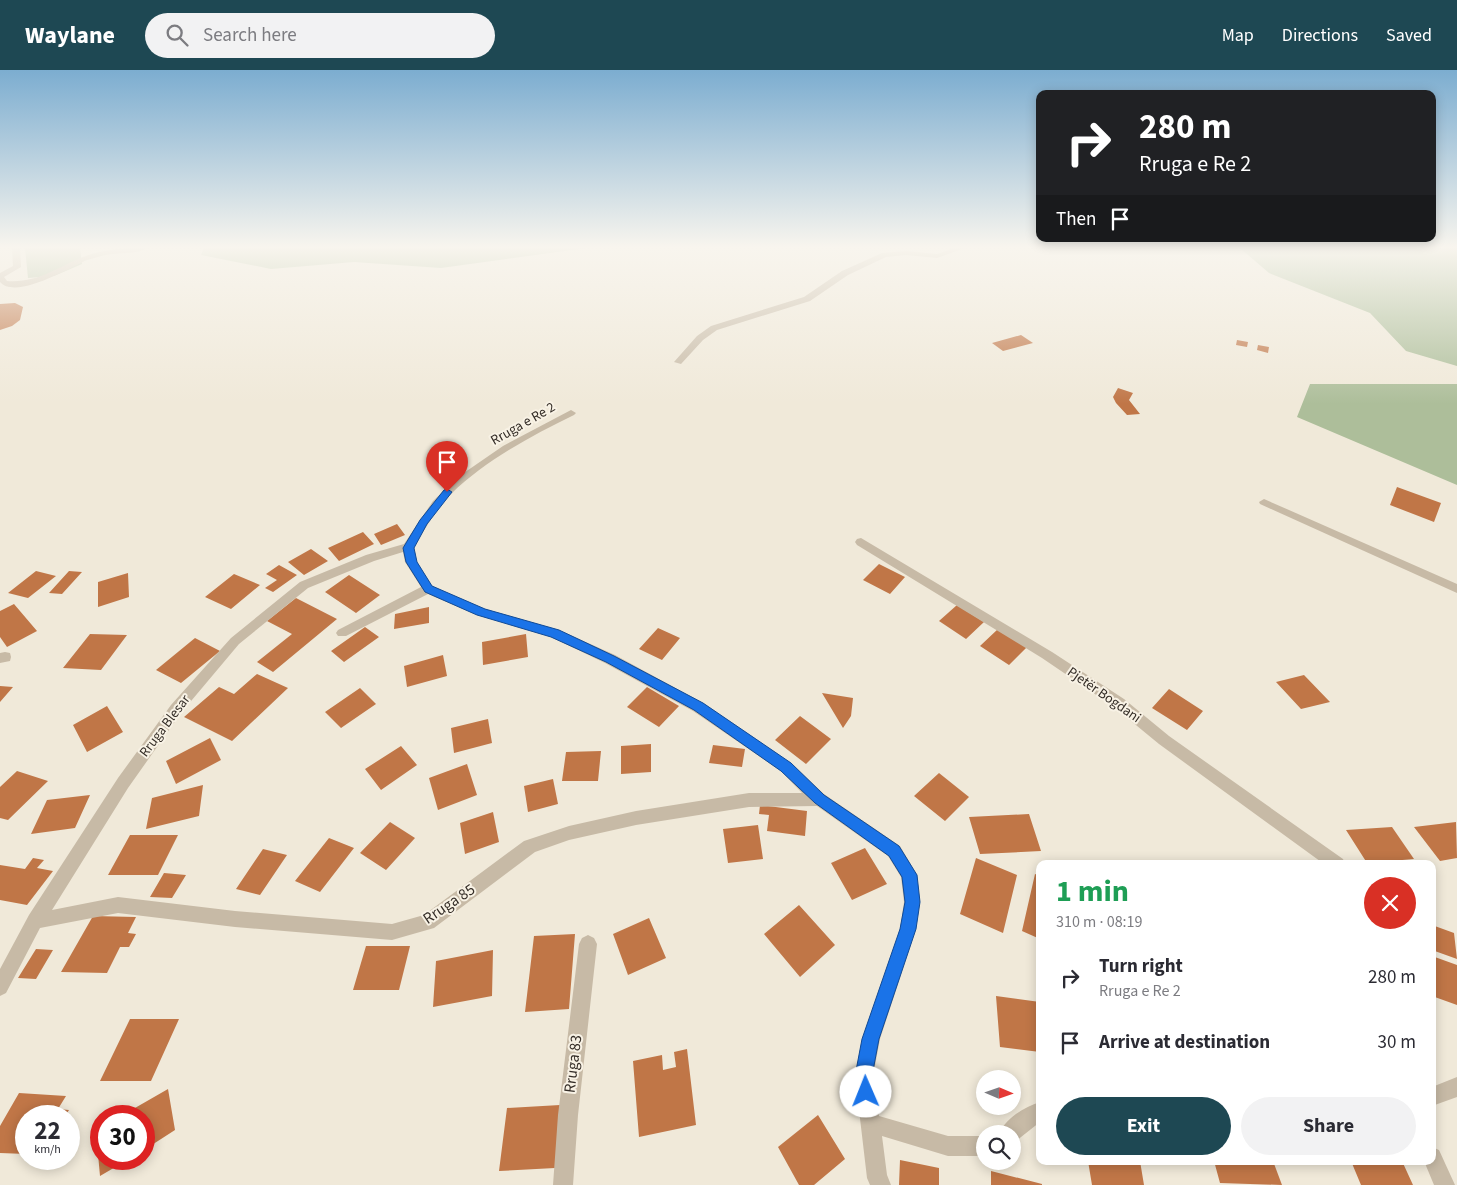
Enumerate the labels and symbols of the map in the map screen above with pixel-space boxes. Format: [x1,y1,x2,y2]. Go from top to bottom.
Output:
street label: Rruga e Re 2 [487,397,559,451]
pin [426,441,468,492]
street label: Pjetër Bogdani [1063,662,1145,728]
street label: Rruga Blesar [135,690,195,761]
street label: Rruga 85 [419,879,479,929]
street label: Rruga 83 [559,1034,587,1094]
position arrow [839,1065,891,1117]
north arrow [976,1070,1021,1115]
speed limit sign: 30 [90,1105,155,1170]

